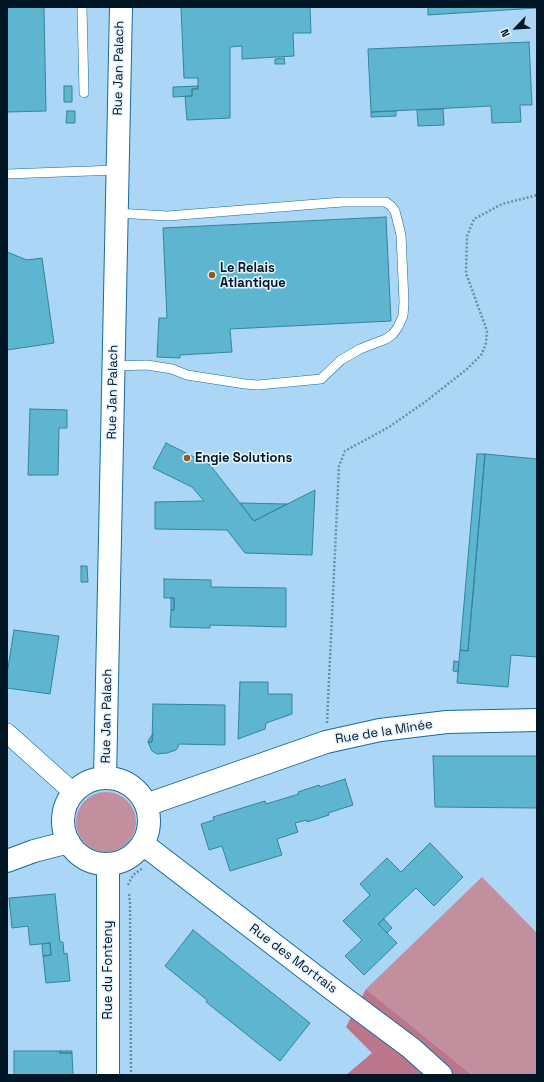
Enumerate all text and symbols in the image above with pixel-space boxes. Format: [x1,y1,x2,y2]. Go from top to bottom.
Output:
north arrow [496,8,536,48]
street label: Rue Jan Palach [110,21,128,115]
text: N [497,27,513,39]
place label: Le Relais Atlantique [220,260,286,291]
marker: Le Relais Atlantique [207,270,217,280]
street label: Rue Jan Palach [104,345,122,439]
place label: Engie Solutions [195,450,292,466]
marker: Engie Solutions [182,453,192,463]
street label: Rue Jan Palach [98,669,116,763]
street label: Rue de la Minée [334,717,434,747]
street label: Rue du Fonteny [100,921,116,1019]
street label: Rue des Mortrais [246,921,340,997]

